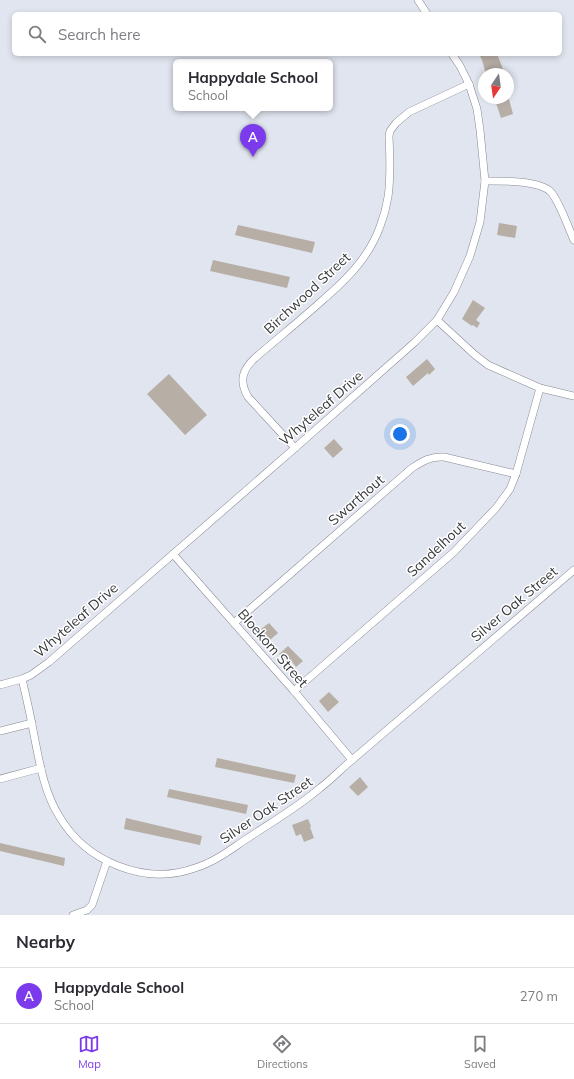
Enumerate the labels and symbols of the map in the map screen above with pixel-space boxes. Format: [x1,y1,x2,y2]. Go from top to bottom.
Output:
north arrow [478,68,514,104]
pin: A [240,124,266,157]
street label: Birchwood Street [260,248,354,338]
street label: Whyteleaf Drive [275,367,367,449]
your location [390,424,410,444]
street label: Swarthout [324,471,388,529]
street label: Sandelhout [403,517,469,581]
street label: Silver Oak Street [467,562,561,646]
street label: Whyteleaf Drive [30,579,122,661]
street label: Bloekom Street [234,605,312,691]
street label: Silver Oak Street [216,772,316,848]

